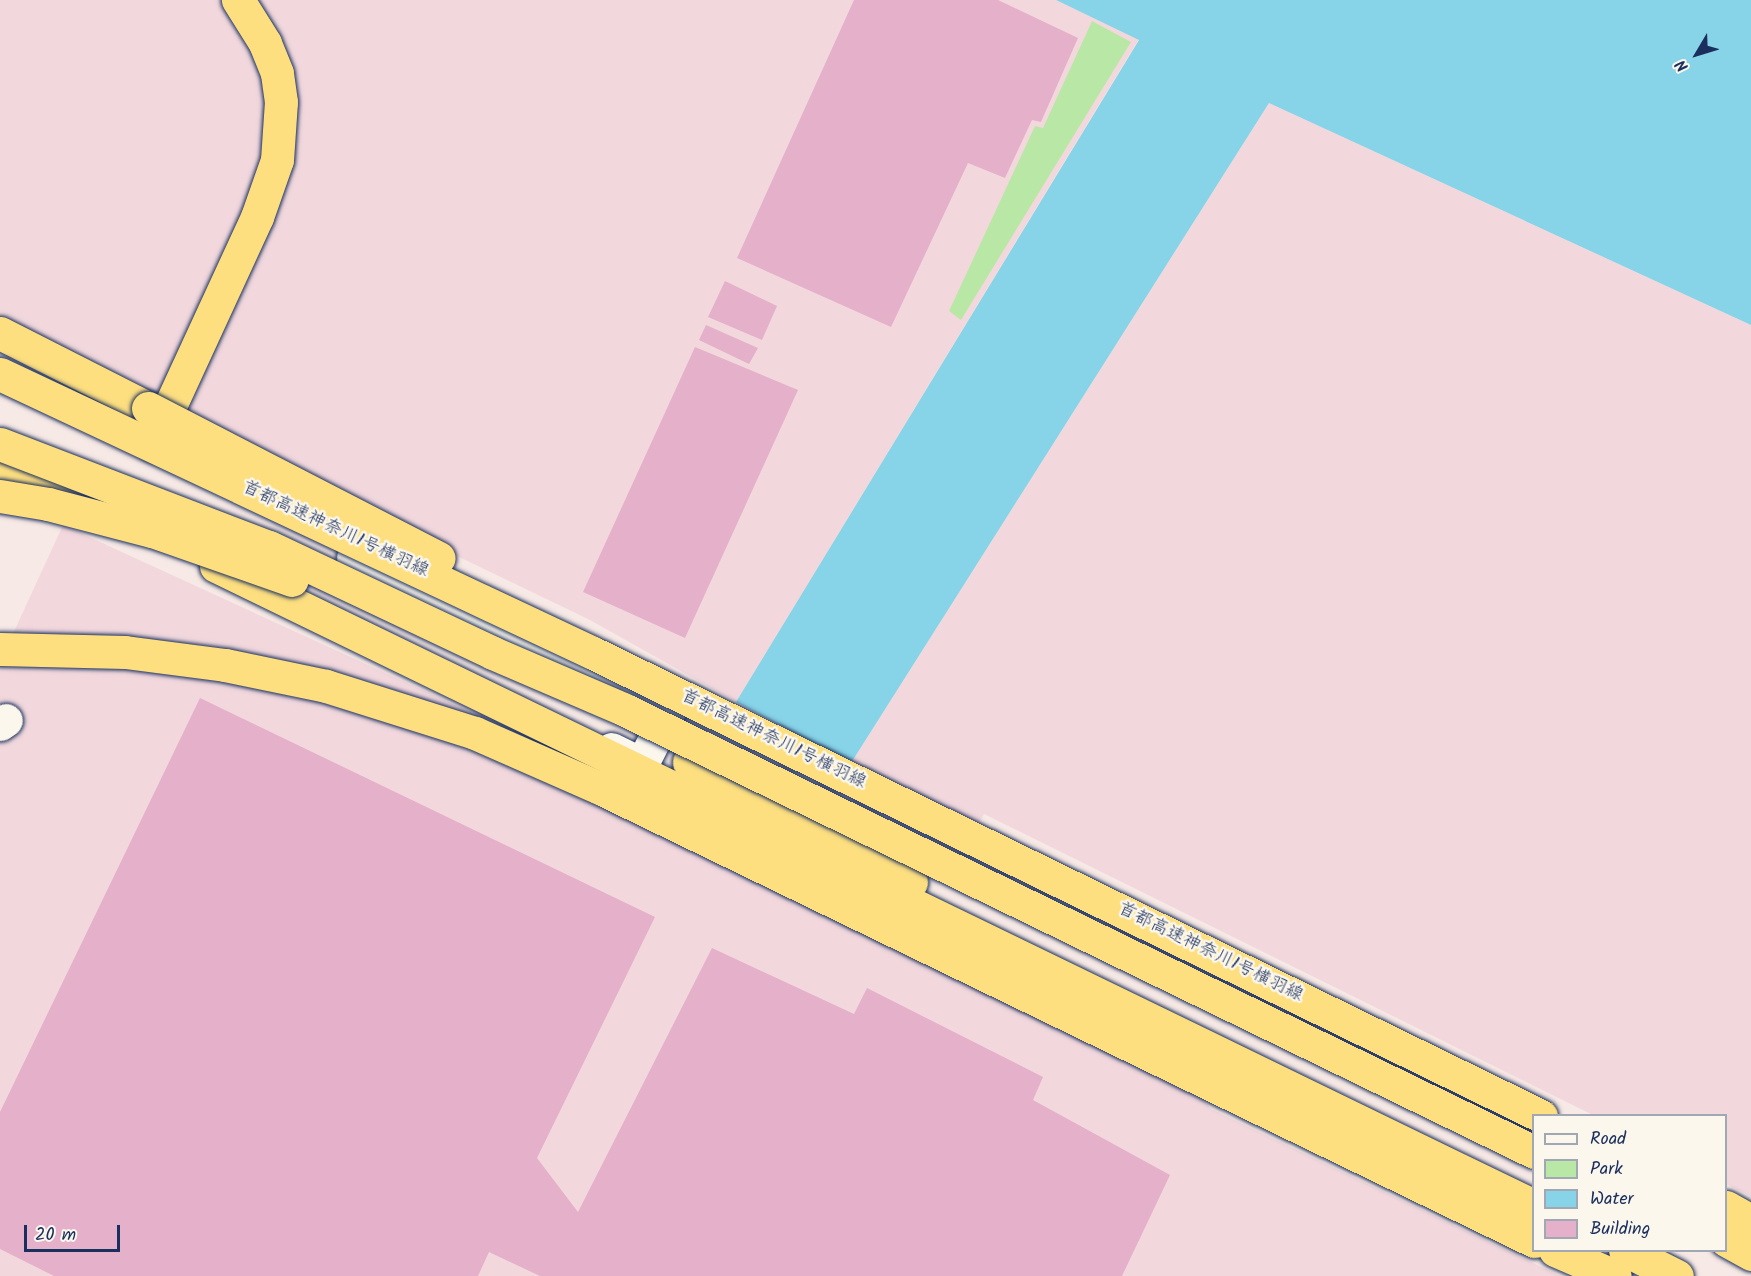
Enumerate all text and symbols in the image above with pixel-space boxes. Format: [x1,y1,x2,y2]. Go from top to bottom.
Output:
north arrow [1667,24,1727,84]
text: N [1669,54,1695,77]
street label: 首都高速神奈川1号横羽線 [238,477,432,583]
street label: 首都高速神奈川1号横羽線 [677,686,869,794]
street label: 首都高速神奈川1号横羽線 [1114,899,1306,1007]
legend [1532,1114,1727,1252]
text: Road [1590,1125,1626,1154]
text: Park [1590,1155,1623,1184]
text: Water [1590,1185,1634,1214]
scale bar [27,1213,123,1251]
text: Building [1590,1215,1650,1244]
text: 20 m [35,1221,76,1250]

